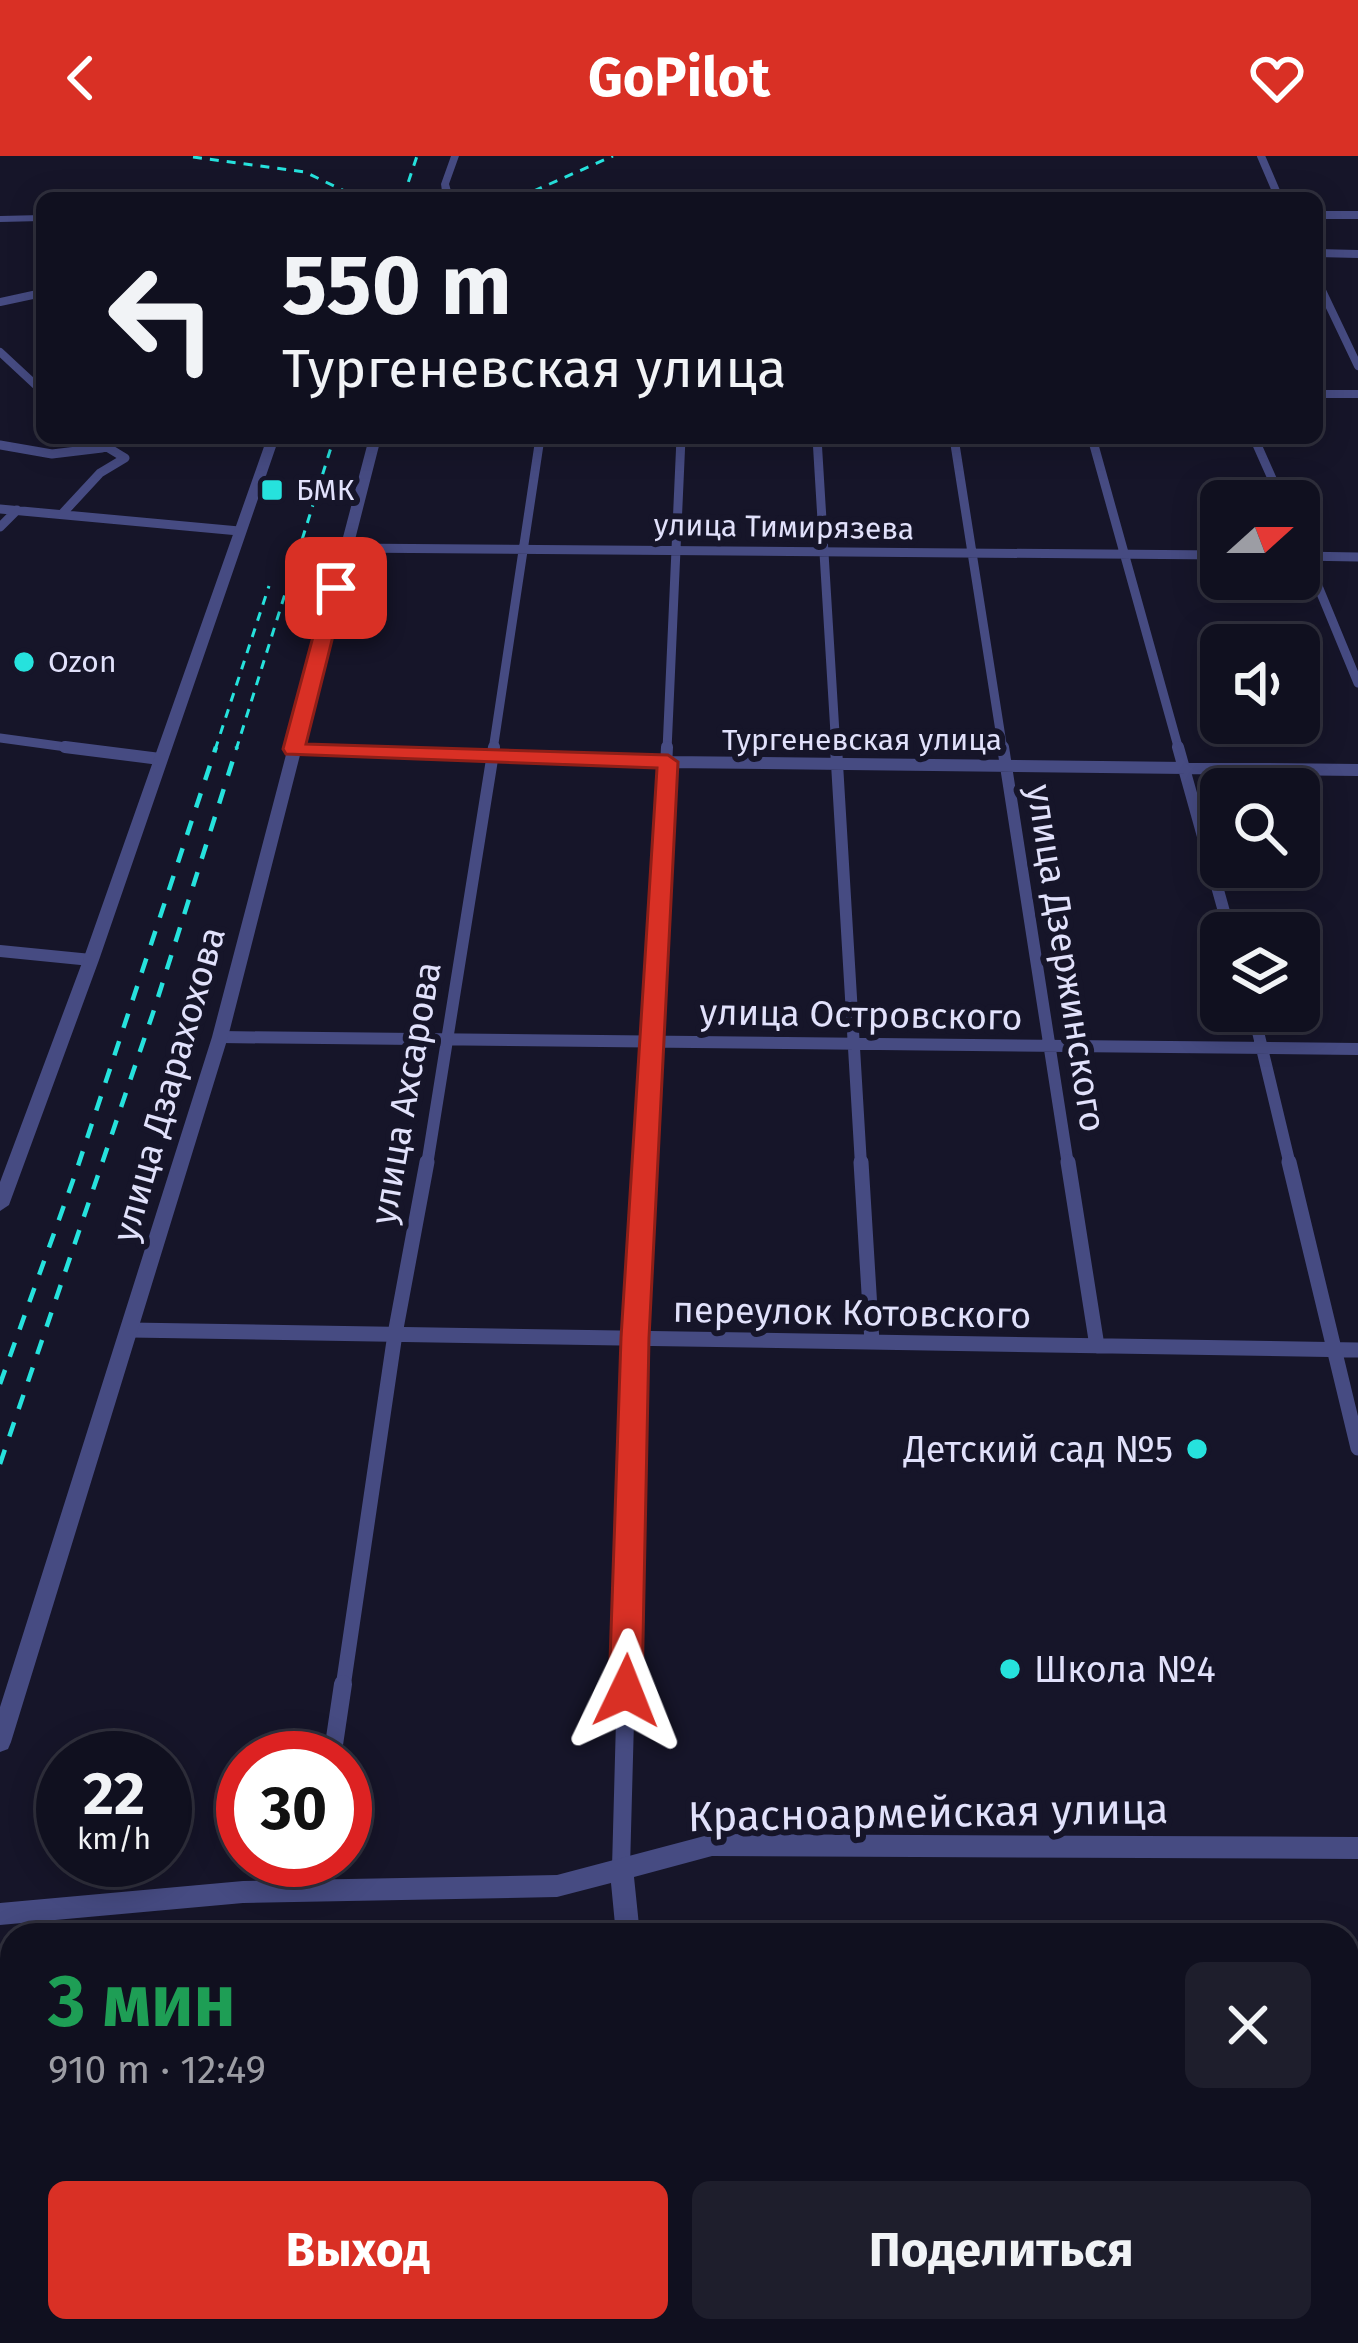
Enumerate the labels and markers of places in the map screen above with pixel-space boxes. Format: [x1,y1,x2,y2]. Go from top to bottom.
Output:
place label: БМК [296,472,355,508]
marker: БМК [259,477,285,503]
pin [285,537,387,639]
place label: Ozon [48,644,116,680]
marker: Ozon [11,649,37,675]
place label: Детский сад №5 [903,1428,1173,1472]
marker: Детский сад №5 [1184,1436,1210,1462]
place label: Школа №4 [1034,1648,1216,1692]
marker: Школа №4 [997,1656,1023,1682]

